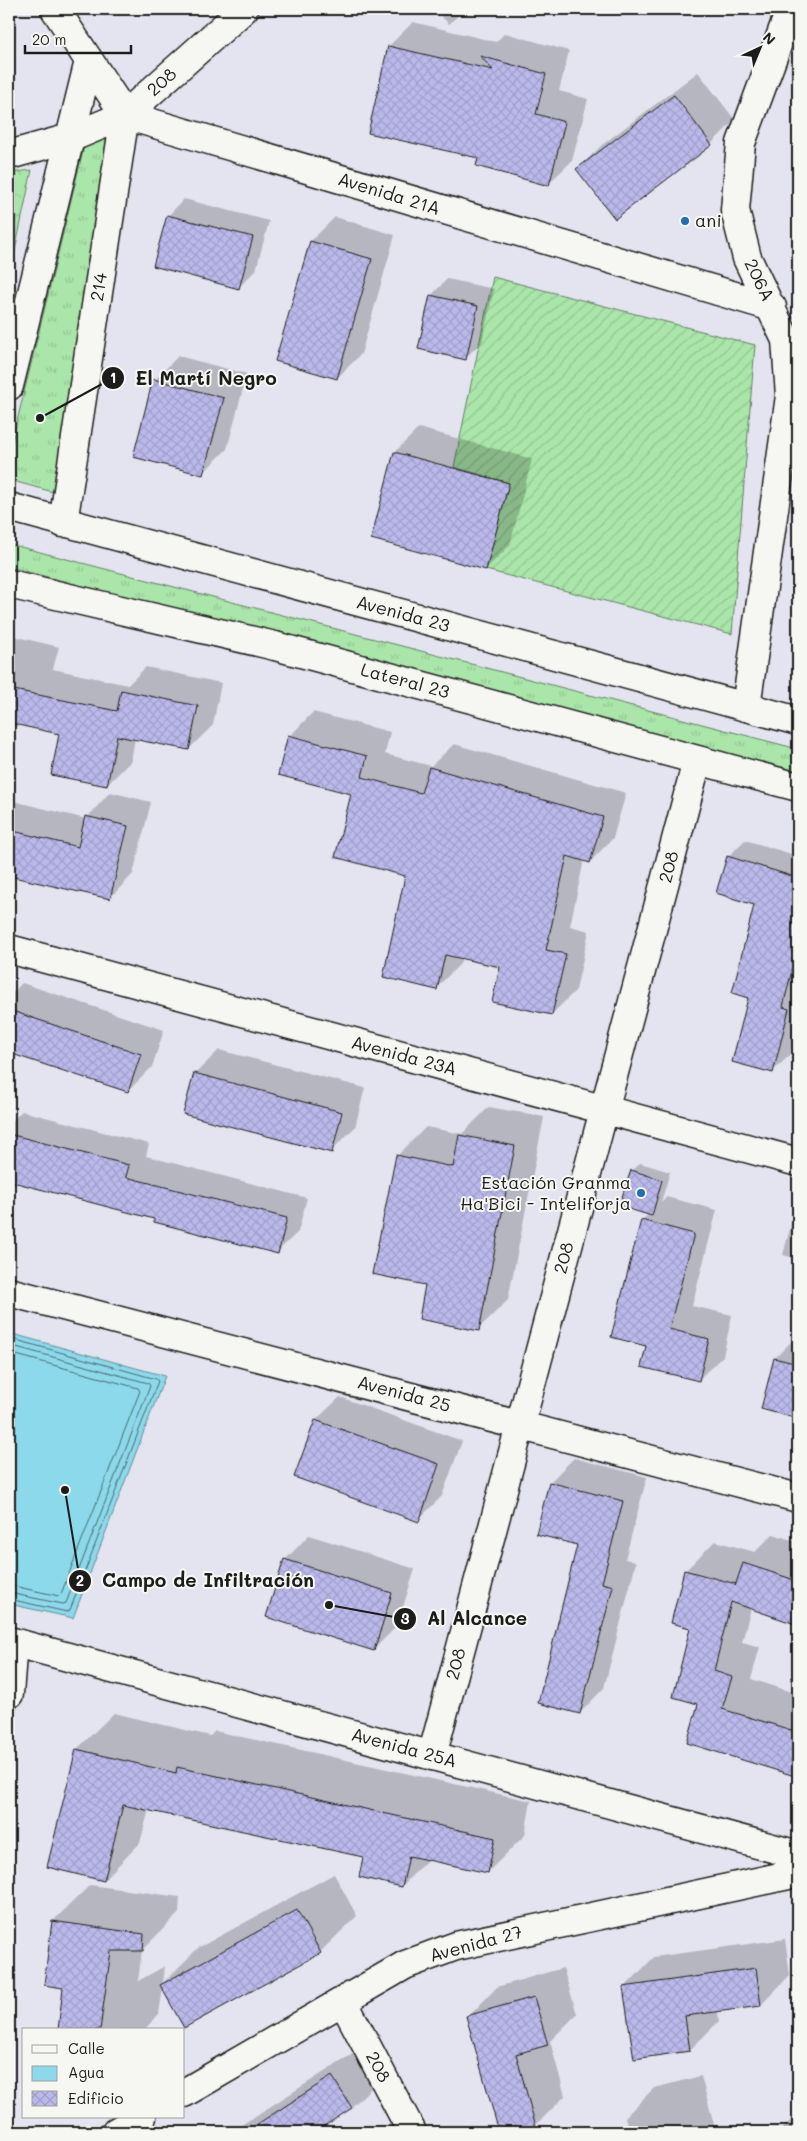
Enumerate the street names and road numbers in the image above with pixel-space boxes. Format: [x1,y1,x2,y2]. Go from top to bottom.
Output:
street label: 208 [141,62,181,101]
street label: Avenida 21A [335,166,443,220]
street label: 206A [739,254,780,305]
street label: 214 [84,270,112,303]
street label: Avenida 23 [354,589,453,637]
street label: Lateral 23 [358,657,452,703]
street label: 208 [652,848,684,885]
street label: Avenida 23A [349,1029,460,1081]
street label: 208 [547,1239,579,1276]
street label: Avenida 25 [355,1369,454,1417]
street label: 208 [439,1645,471,1682]
street label: Avenida 25A [349,1721,460,1773]
street label: Avenida 27 [427,1919,525,1967]
street label: 208 [361,2047,397,2086]

